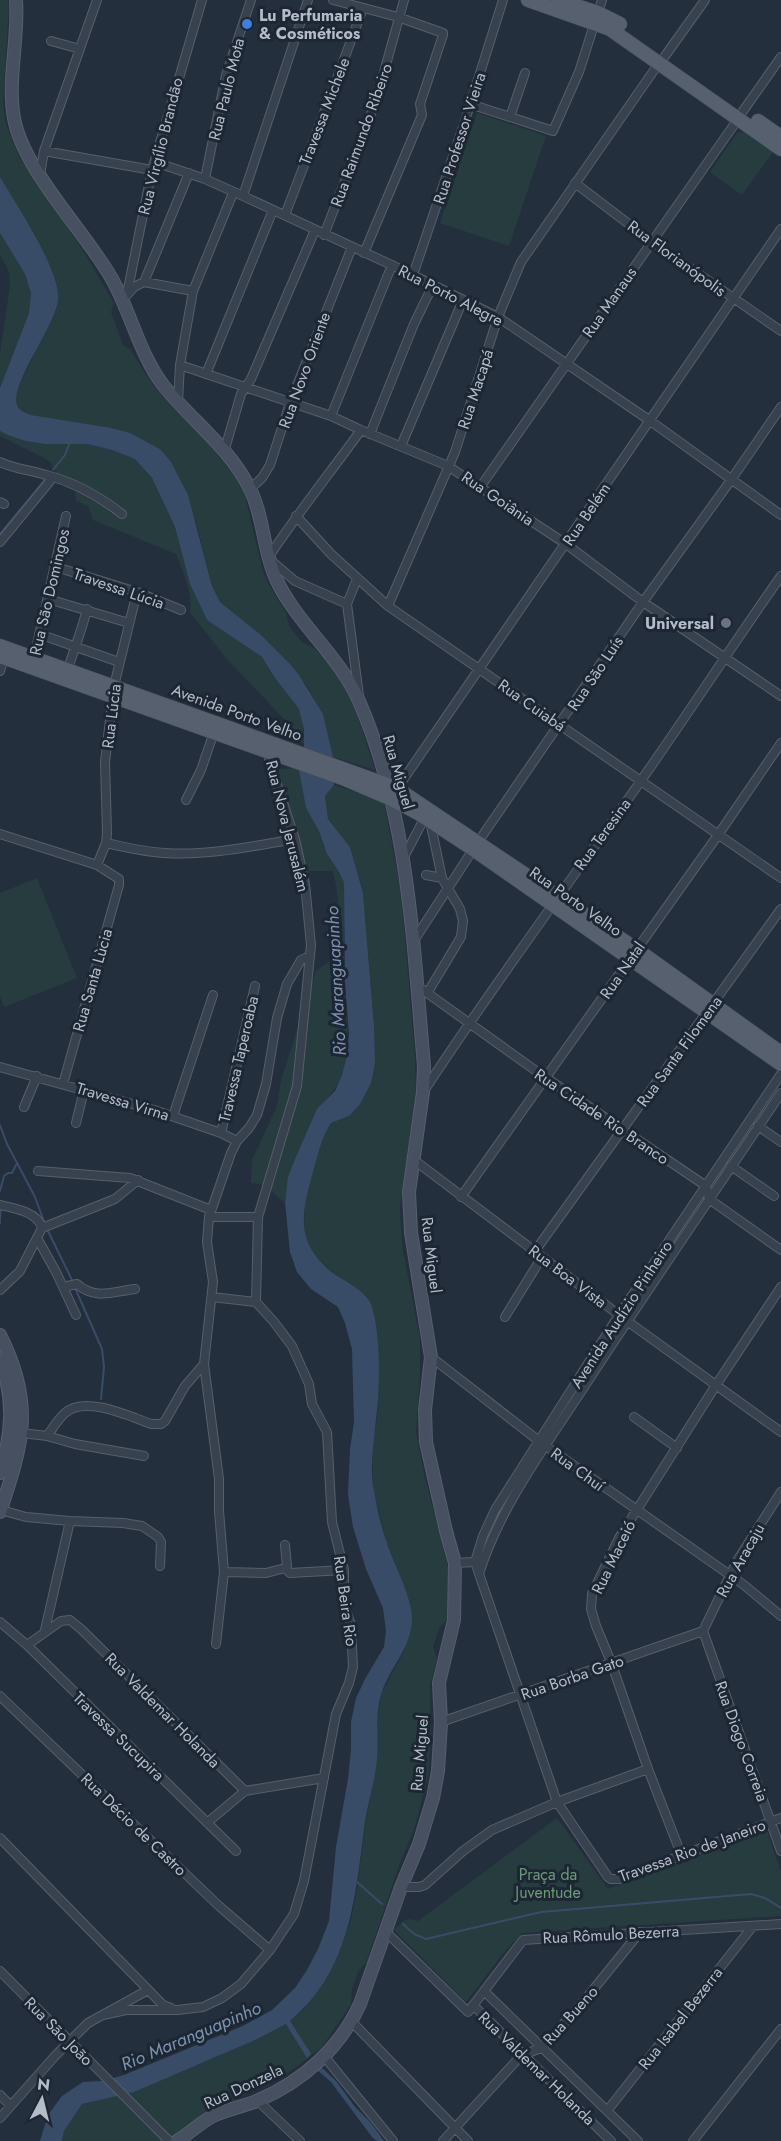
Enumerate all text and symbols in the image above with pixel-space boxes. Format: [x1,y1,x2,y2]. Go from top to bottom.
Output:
place label: Lu Perfumaria & Cosméticos [259,4,362,45]
marker: Lu Perfumaria & Cosméticos [240,17,254,31]
street label: Rua Paulo Mota [203,36,250,143]
street label: Travessa Michele [293,54,355,168]
street label: Rua Raimundo Ribeiro [325,60,398,210]
street label: Rua Professor Vieira [427,69,492,207]
street label: Rua Virgílio Brandão [132,75,189,217]
street label: Rua Florianópolis [623,215,731,302]
street label: Rua Porto Alegre [394,259,507,332]
street label: Rua Manaus [577,262,642,342]
street label: Rua Novo Oriente [273,309,336,431]
street label: Rua Macapá [452,346,499,432]
street label: Rua Goiânia [457,466,539,531]
street label: Rua Belém [557,478,616,550]
street label: Rua São Domingos [24,527,75,657]
street label: Travessa Lúcia [70,562,167,615]
place label: Universal [645,612,714,635]
marker: Universal [719,616,733,630]
street label: Rua São Luís [562,631,629,715]
street label: Rua Cuiabá [493,674,570,737]
street label: Avenida Porto Velho [168,678,305,747]
street label: Rua Lúcia [96,682,127,750]
street label: Rua Miguel [377,732,420,812]
street label: Rua Nova Jerusalém [260,758,315,894]
street label: Rua Teresina [568,793,636,875]
street label: Rua Porto Velho [525,861,627,942]
water label: Rio Maranguapinho [319,905,353,1057]
street label: Rua Santa Lùcia [67,926,118,1034]
street label: Rua Natal [594,937,651,1004]
street label: Rua Santa Filomena [631,991,728,1112]
street label: Travessa Taperoaba [213,994,264,1125]
street label: Rua Cidade Rio Branco [530,1063,674,1170]
street label: Travessa Virna [74,1076,172,1127]
street label: Rua Miguel [415,1216,448,1294]
street label: Avenida Audízio Pinheiro [565,1236,678,1393]
street label: Rua Boa Vista [524,1239,612,1313]
street label: Rua Chuí [546,1442,610,1497]
street label: Rua Maceió [586,1516,641,1598]
street label: Rua Aracaju [711,1519,770,1601]
street label: Rua Beira Rio [328,1554,363,1648]
street label: Rua Valdemar Holanda [100,1647,226,1773]
street label: Rua Borba Gato [518,1649,627,1706]
street label: Rua Diogo Correia [709,1678,774,1805]
street label: Travessa Sucupira [68,1687,170,1786]
street label: Rua Miguel [405,1714,434,1792]
street label: Rua Décio de Castro [76,1768,192,1881]
street label: Travessa Rio de Janeiro [615,1813,769,1888]
park label: Praça da Juventude [513,1863,581,1904]
street label: Rua Rômulo Bezerra [542,1919,680,1950]
street label: Rua Isabel Bezerra [633,1962,728,2075]
street label: Rua Bueno [538,1980,603,2050]
street label: Rua São João [19,1992,98,2071]
water label: Rio Maranguapinho [117,1995,265,2077]
street label: Rua Valdemar Holanda [473,2006,600,2130]
street label: Rua Donzela [200,2058,286,2115]
north arrow [12,2069,72,2129]
text: N [36,2072,51,2097]

